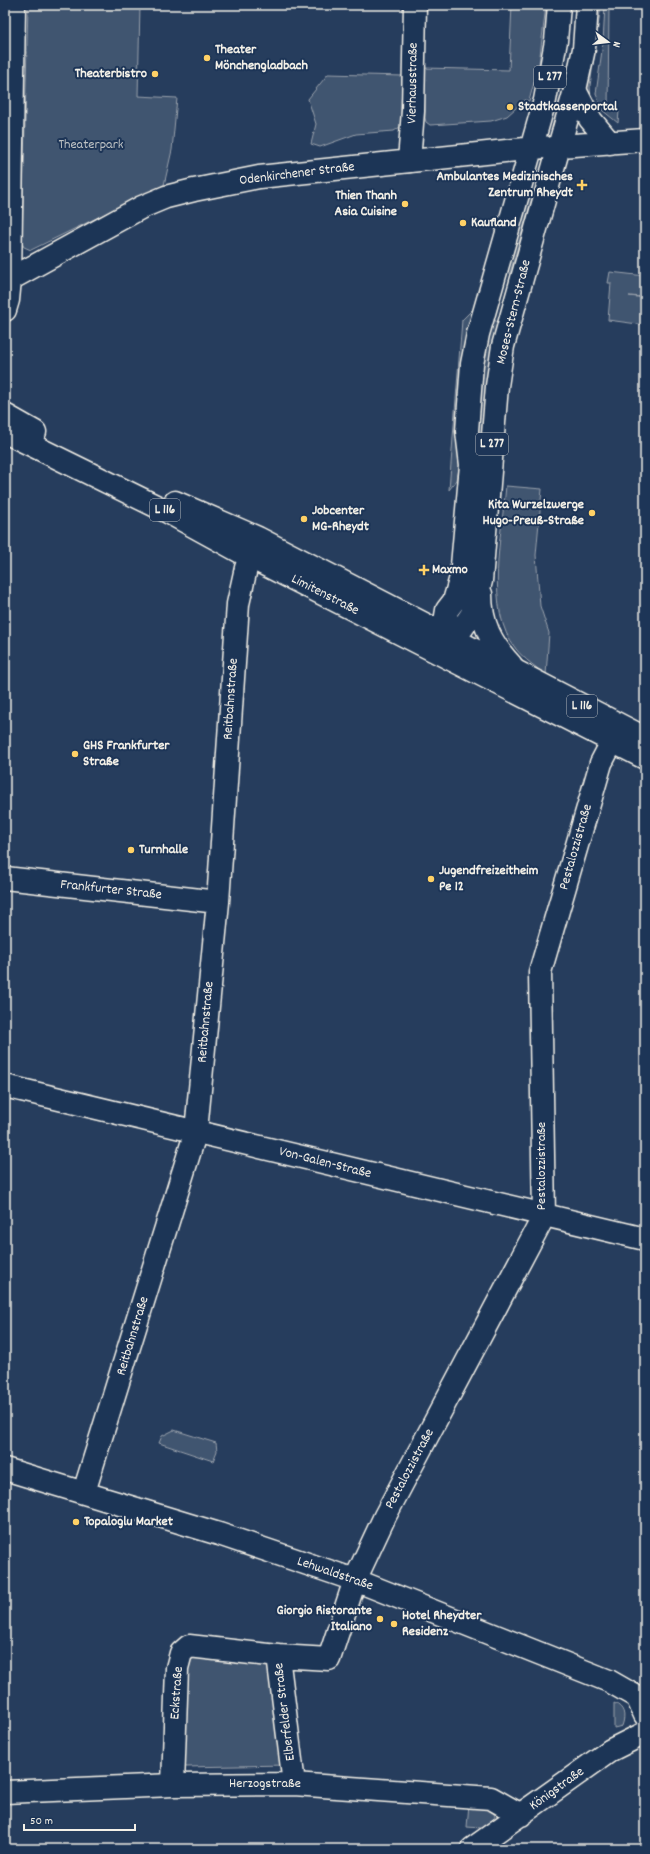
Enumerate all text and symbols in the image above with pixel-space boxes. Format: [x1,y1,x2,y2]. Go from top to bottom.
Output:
north arrow [588,22,628,62]
text: N [607,39,624,49]
place label: Theater Mönchengladbach [215,40,308,76]
street label: Vierhausstraße [402,42,424,124]
marker: Theater Mönchengladbach [202,53,212,63]
place label: Theaterbistro [75,64,147,84]
road number: L 277 [534,66,566,88]
marker: Theaterbistro [150,69,160,79]
place label: Stadtkassenportal [518,97,618,117]
marker: Stadtkassenportal [505,102,515,112]
park label: Theaterpark [58,135,124,155]
street label: Odenkirchener Straße [238,157,356,191]
place label: Ambulantes Medizinisches Zentrum Rheydt [436,167,574,203]
marker: Ambulantes Medizinisches Zentrum Rheydt [576,179,588,191]
place label: Thien Thanh Asia Cuisine [335,186,398,222]
marker: Thien Thanh Asia Cuisine [400,199,410,209]
place label: Kaufland [471,213,517,233]
marker: Kaufland [458,218,468,228]
street label: Moses-Stern-Straße [491,258,537,366]
road number: L 277 [476,433,508,455]
place label: Kita Wurzelzwerge Hugo-Preuß-Straße [483,495,584,531]
road number: L 116 [150,499,180,521]
place label: Jobcenter MG-Rheydt [312,501,370,537]
marker: Kita Wurzelzwerge Hugo-Preuß-Straße [587,508,597,518]
marker: Jobcenter MG-Rheydt [299,514,309,524]
place label: Maxmo [432,560,468,580]
marker: Maxmo [419,565,429,575]
street label: Limitenstraße [288,569,362,621]
street label: Reitbahnstraße [218,657,244,741]
road number: L 116 [567,695,597,717]
place label: GHS Frankfurter Straße [83,736,170,772]
marker: GHS Frankfurter Straße [70,749,80,759]
street label: Pestalozzistraße [554,802,598,892]
place label: Turnhalle [139,840,188,860]
marker: Turnhalle [126,845,136,855]
place label: Jugendfreizeitheim Pe 12 [439,861,539,897]
marker: Jugendfreizeitheim Pe 12 [426,874,436,884]
street label: Frankfurter Straße [59,875,163,905]
street label: Reitbahnstraße [192,980,220,1064]
street label: Pestalozzistraße [532,1122,552,1210]
street label: Von-Galen-Straße [277,1142,373,1184]
street label: Reitbahnstraße [111,1294,155,1378]
street label: Pestalozzistraße [380,1425,440,1513]
place label: Topaloglu Market [84,1512,174,1532]
marker: Topaloglu Market [71,1517,81,1527]
street label: Lehwaldstraße [294,1552,376,1596]
place label: Giorgio Ristorante Italiano [277,1601,372,1637]
place label: Hotel Rheydter Residenz [402,1606,482,1642]
marker: Giorgio Ristorante Italiano [375,1614,385,1624]
marker: Hotel Rheydter Residenz [389,1619,399,1629]
street label: Elberfelder Straße [269,1662,301,1762]
street label: Eckstraße [165,1666,189,1720]
street label: Königstraße [525,1762,589,1816]
street label: Herzogstraße [229,1774,301,1794]
scale bar [24,1806,135,1832]
text: 50 m [30,1813,53,1830]

